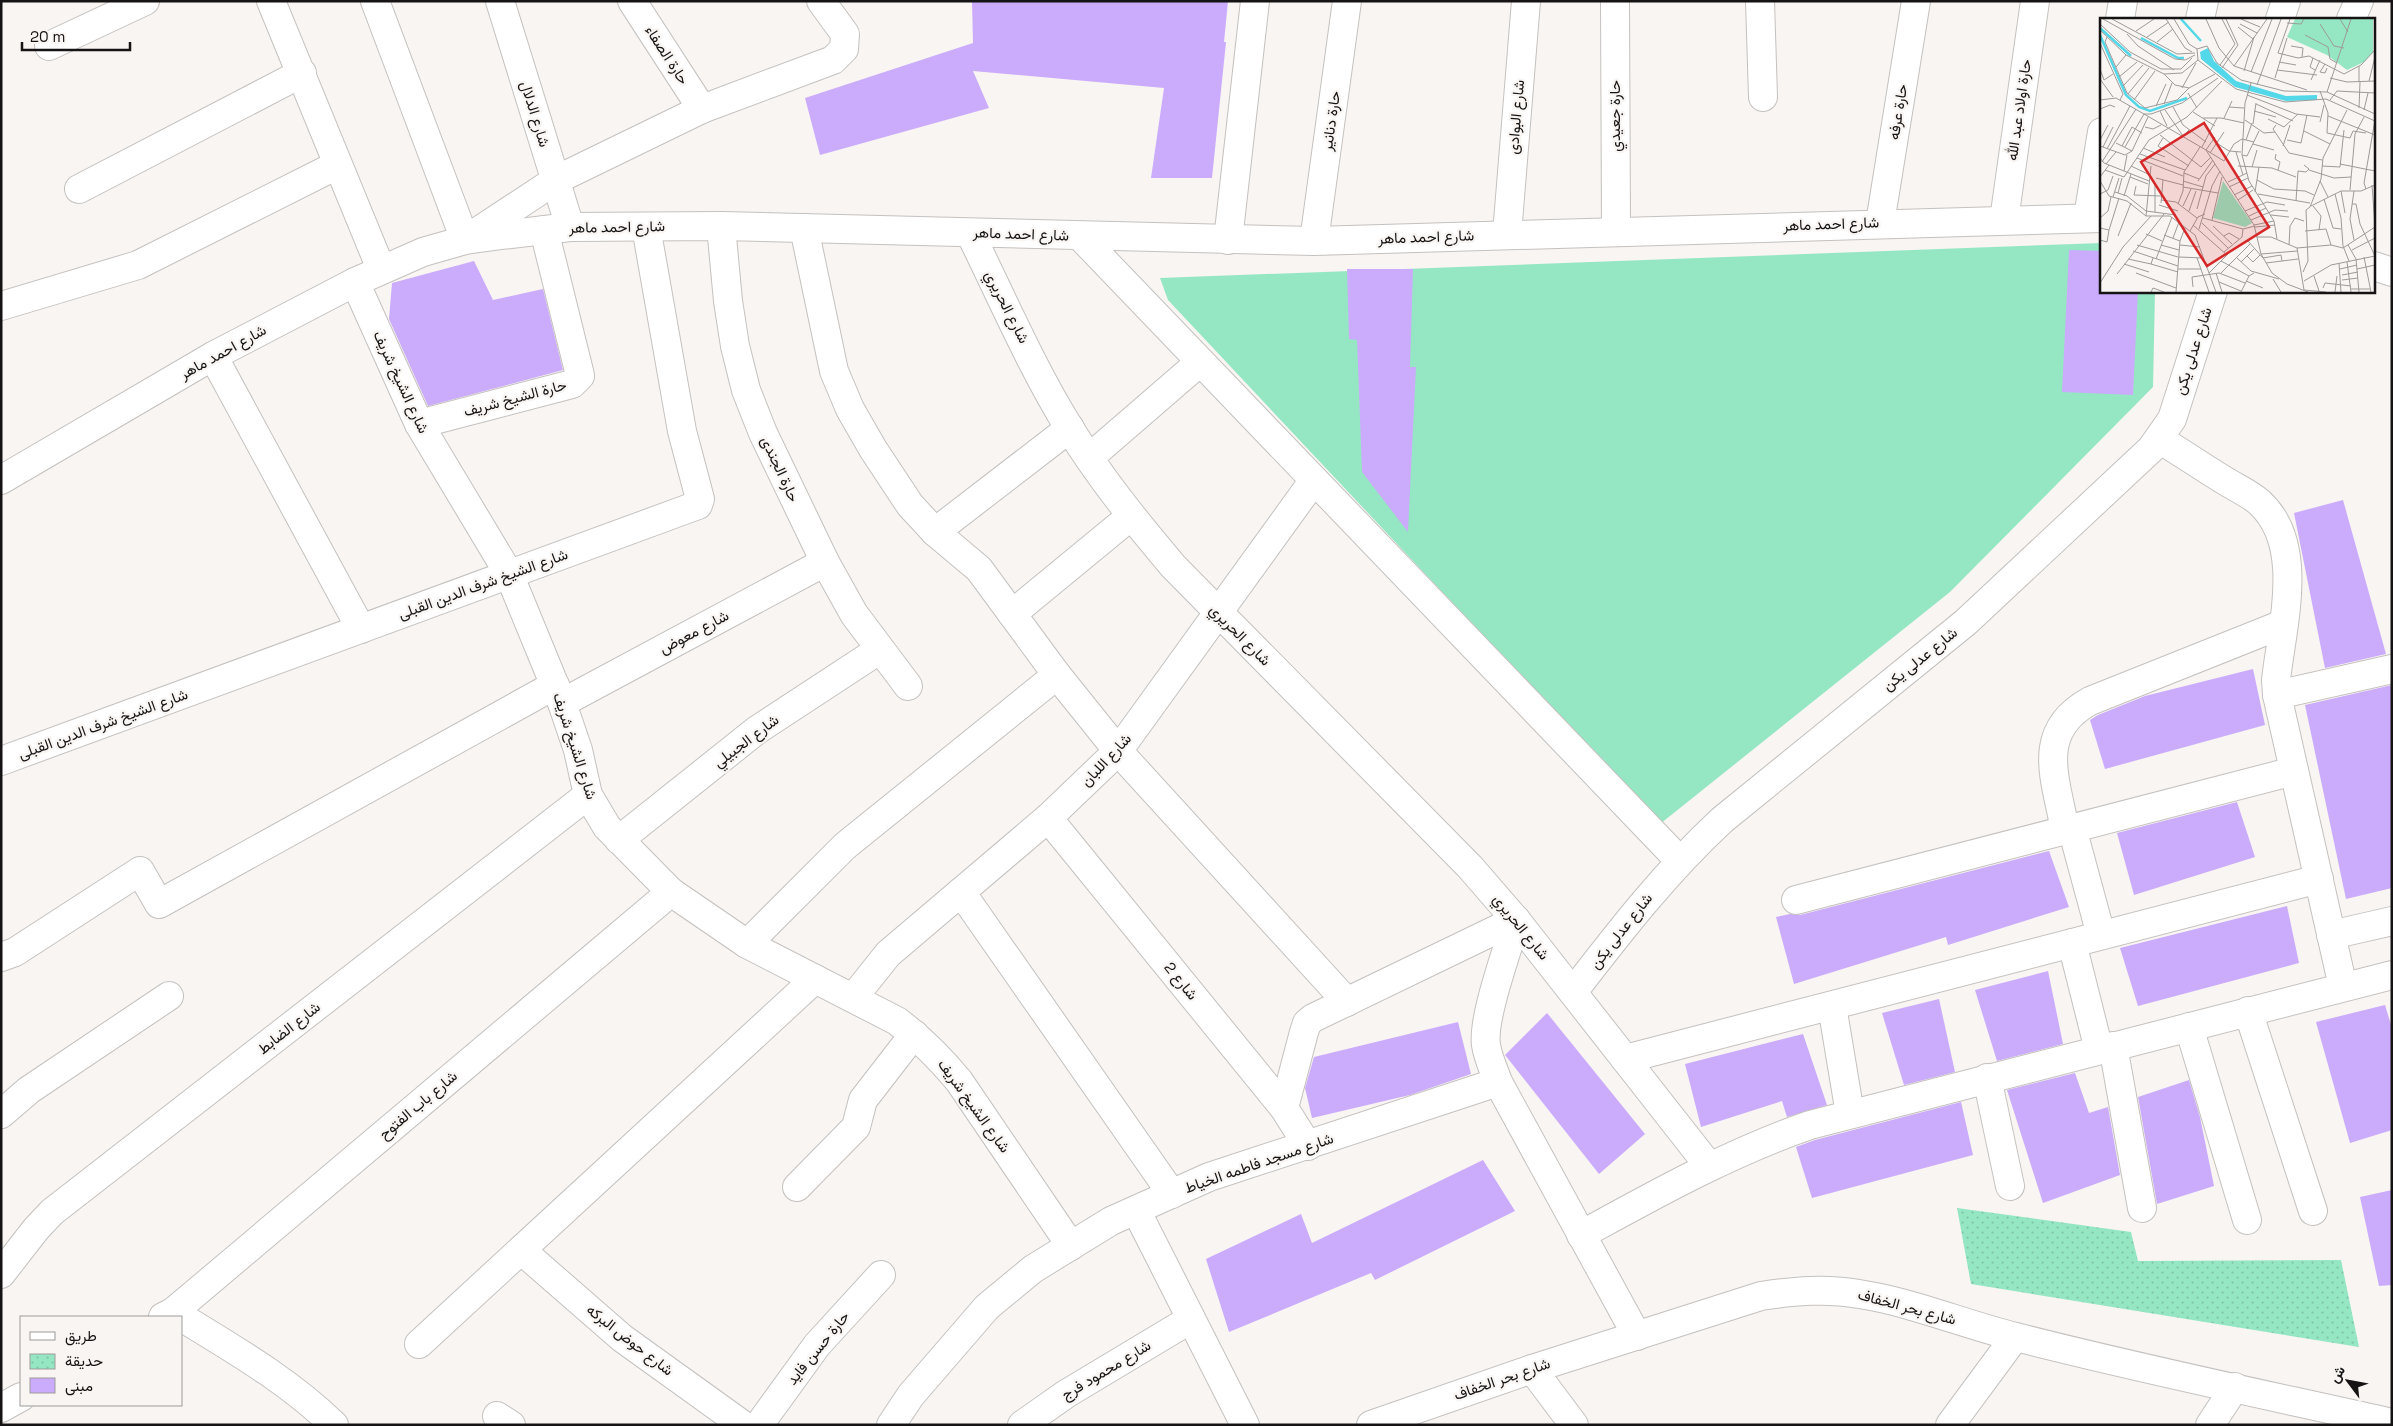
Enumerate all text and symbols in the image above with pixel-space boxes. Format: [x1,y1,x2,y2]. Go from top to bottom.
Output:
inset map [2100,18,2376,292]
scale bar [22,20,130,52]
street label: حارة الصفاء [641,21,694,88]
text: 20 m [30,27,65,46]
street label: حارة اولاد عبد الله [2002,58,2035,162]
street label: شارع الدلال [515,79,555,150]
street label: شارع البوادى [1503,79,1530,155]
street label: حارة جعيدي [1605,80,1628,152]
street label: حارة عرفه [1884,83,1911,141]
street label: حارة دنانير [1317,90,1344,153]
street label: شارع احمد ماهر [1782,212,1880,237]
street label: شارع احمد ماهر [568,216,665,239]
street label: شارع احمد ماهر [972,222,1070,247]
street label: شارع احمد ماهر [1377,225,1475,250]
street label: شارع الحريري [977,267,1034,348]
street label: شارع عدلى يكن [2169,305,2218,398]
street label: شارع احمد ماهر [175,320,271,385]
street label: شارع الشيخ شريف [368,327,434,437]
street label: حارة الشيخ شريف [461,375,569,422]
street label: حارة الجندى [756,433,804,505]
street label: شارع الشيخ شرف الدين القبلى [395,544,571,625]
street label: شارع الحريري [1203,600,1275,672]
street label: شارع معوض [656,605,733,660]
street label: شارع عدلى يكن [1878,623,1962,696]
street label: شارع الشيخ شرف الدين القبلى [15,684,191,765]
street label: شارع الشيخ شريف [547,690,602,802]
street label: شارع الجبيلي [709,710,785,775]
street label: شارع اللبان [1076,729,1137,792]
street label: شارع عدلى يكن [1585,889,1658,974]
street label: شارع الحريري [1486,890,1554,966]
street label: شارع 2 [1159,958,1202,1005]
street label: شارع الضابط [253,997,325,1060]
street label: شارع الشيخ شريف [932,1055,1015,1158]
street label: شارع باب الفتوح [375,1066,462,1145]
street label: شارع مسجد فاطمه الخياط [1182,1128,1336,1199]
street label: شارع بحر الخفاف [1855,1284,1958,1331]
street label: شارع حوض البركه [582,1300,678,1381]
street label: حارة حسن فايد [782,1307,854,1389]
legend [20,1316,182,1406]
text: طريق [65,1326,97,1346]
street label: شارع محمود فرج [1057,1335,1155,1405]
text: حديقة [65,1351,103,1370]
street label: شارع بحر الخفاف [1451,1353,1553,1406]
north arrow [2323,1356,2373,1406]
text: ش [2325,1362,2349,1386]
text: مبنى [65,1376,93,1396]

